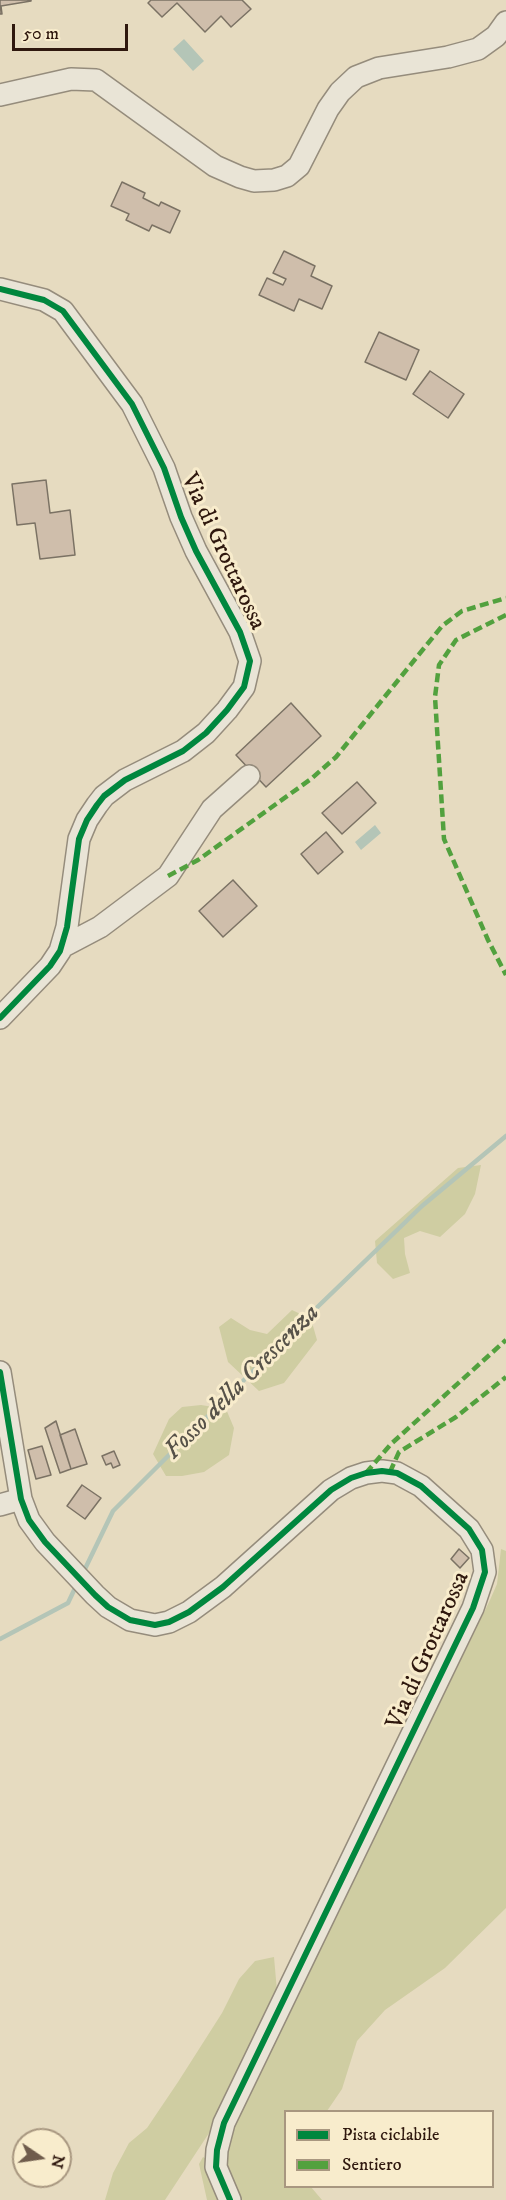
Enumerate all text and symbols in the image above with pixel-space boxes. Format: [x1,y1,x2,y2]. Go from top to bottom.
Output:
scale bar [15,12,130,50]
text: 50 m [23,23,59,45]
street label: Via di Grottarossa [173,469,271,635]
water label: Fosso della Crescenza [159,1299,327,1467]
street label: Via di Grottarossa [381,1568,477,1734]
legend [284,2110,494,2188]
text: Pista ciclabile [342,2124,439,2146]
north arrow [12,2128,72,2188]
text: N [46,2153,69,2170]
text: Sentiero [342,2154,402,2176]

